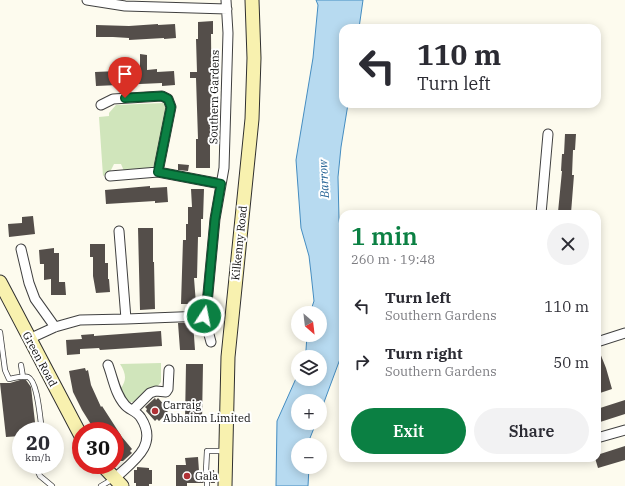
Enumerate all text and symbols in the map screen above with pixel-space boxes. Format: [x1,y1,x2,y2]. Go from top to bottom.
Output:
text: 110 m [417,36,501,73]
icon: left [351,40,403,92]
street label: Southern Gardens [206,50,222,144]
pin [108,57,142,98]
icon: arrive [114,63,136,85]
text: Turn left [417,72,491,95]
water label: Barrow [315,158,332,200]
street label: Kilkenny Road [228,205,250,281]
text: 1 min [351,220,418,252]
button: close [547,223,589,265]
text: 260 m · 19:48 [351,251,435,268]
text: Turn left [385,288,451,307]
position arrow [183,295,225,337]
icon: left [351,295,373,317]
text: 110 m [544,297,589,316]
north arrow [291,306,327,342]
map controls [291,306,327,474]
text: Southern Gardens [385,307,497,324]
street label: Green Road [20,329,61,389]
text: Turn right [385,344,463,363]
button: layers [291,350,327,386]
icon: right [351,351,373,373]
text: 50 m [553,353,589,372]
text: Southern Gardens [385,363,497,380]
button: + [291,394,327,430]
place label: Carraig Abhainn Limited [163,398,251,425]
marker: Carraig Abhainn Limited [150,406,160,416]
button: Exit [351,408,466,454]
button: Share [474,408,589,454]
speed limit sign: 30 [72,422,124,474]
text: 20 [26,429,50,456]
button: − [291,438,327,474]
text: km/h [25,451,51,464]
place label: Gala [195,469,218,483]
marker: Gala [182,471,192,481]

